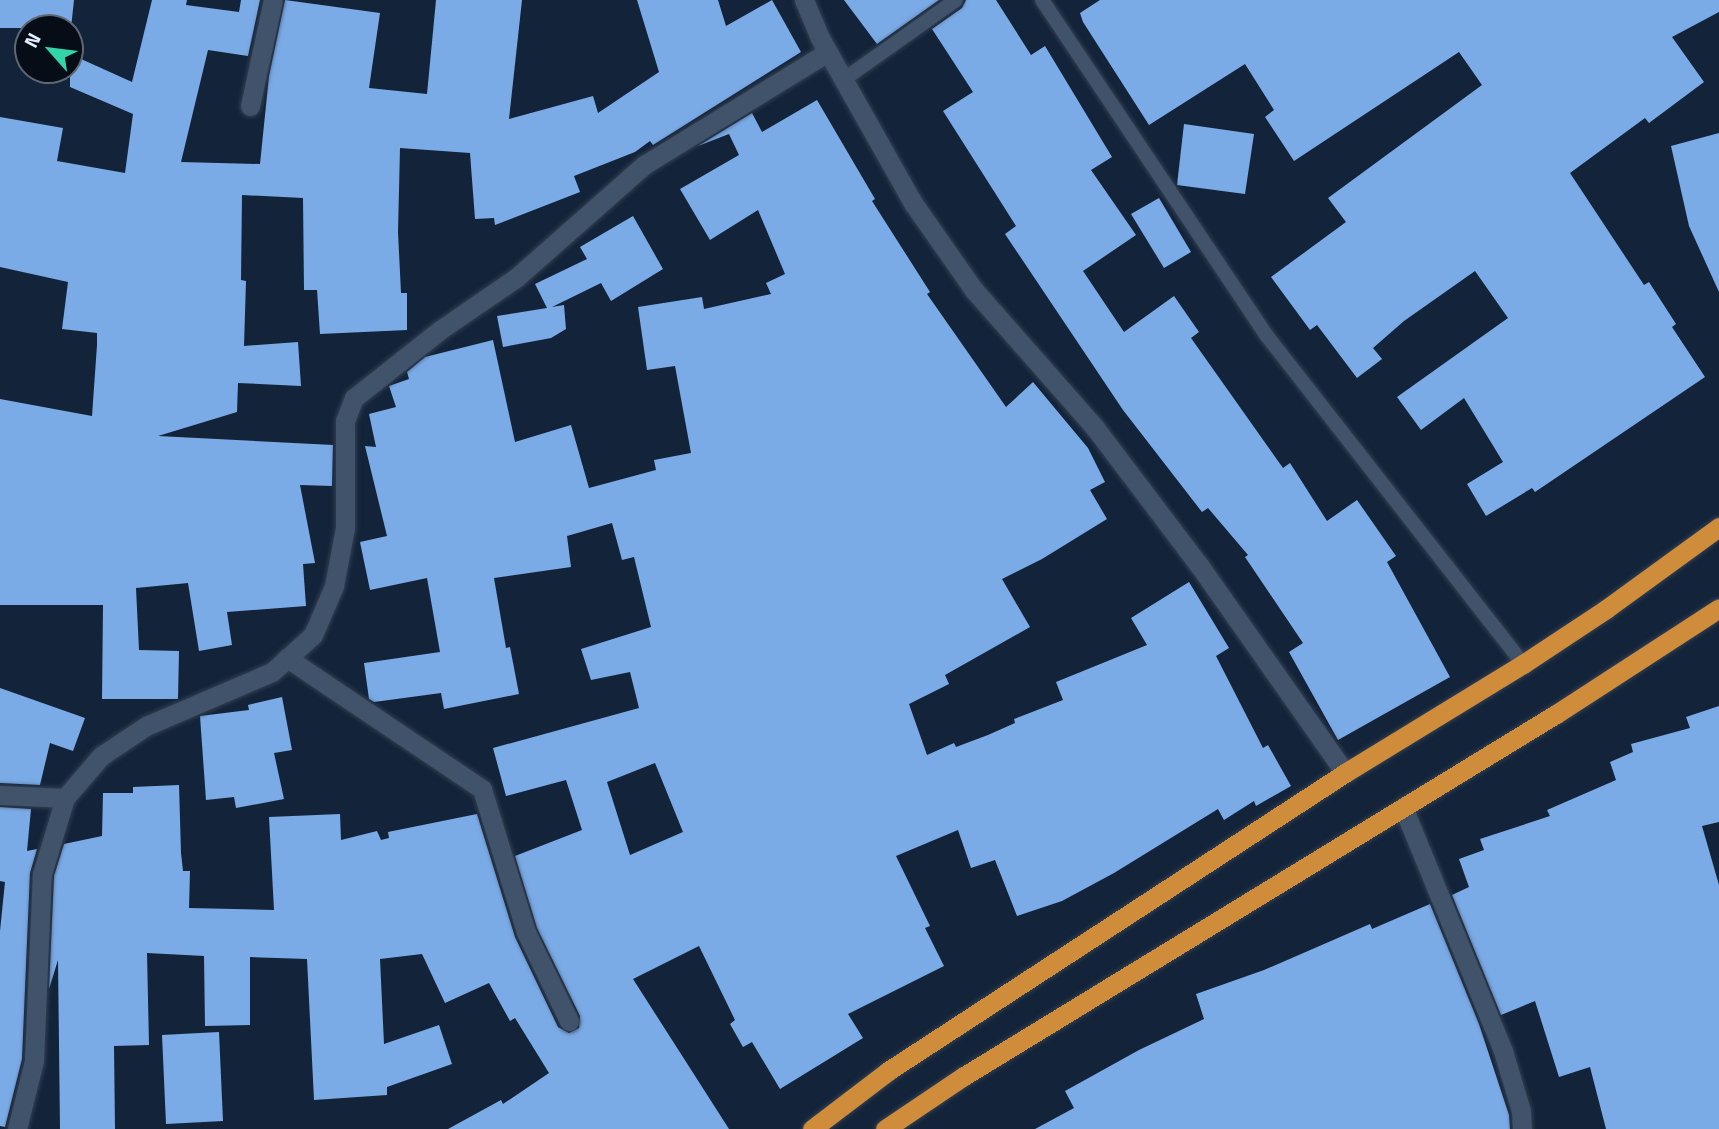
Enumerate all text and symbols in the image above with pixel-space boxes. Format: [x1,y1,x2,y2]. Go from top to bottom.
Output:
north arrow [14,14,84,84]
text: N [16,27,48,52]

